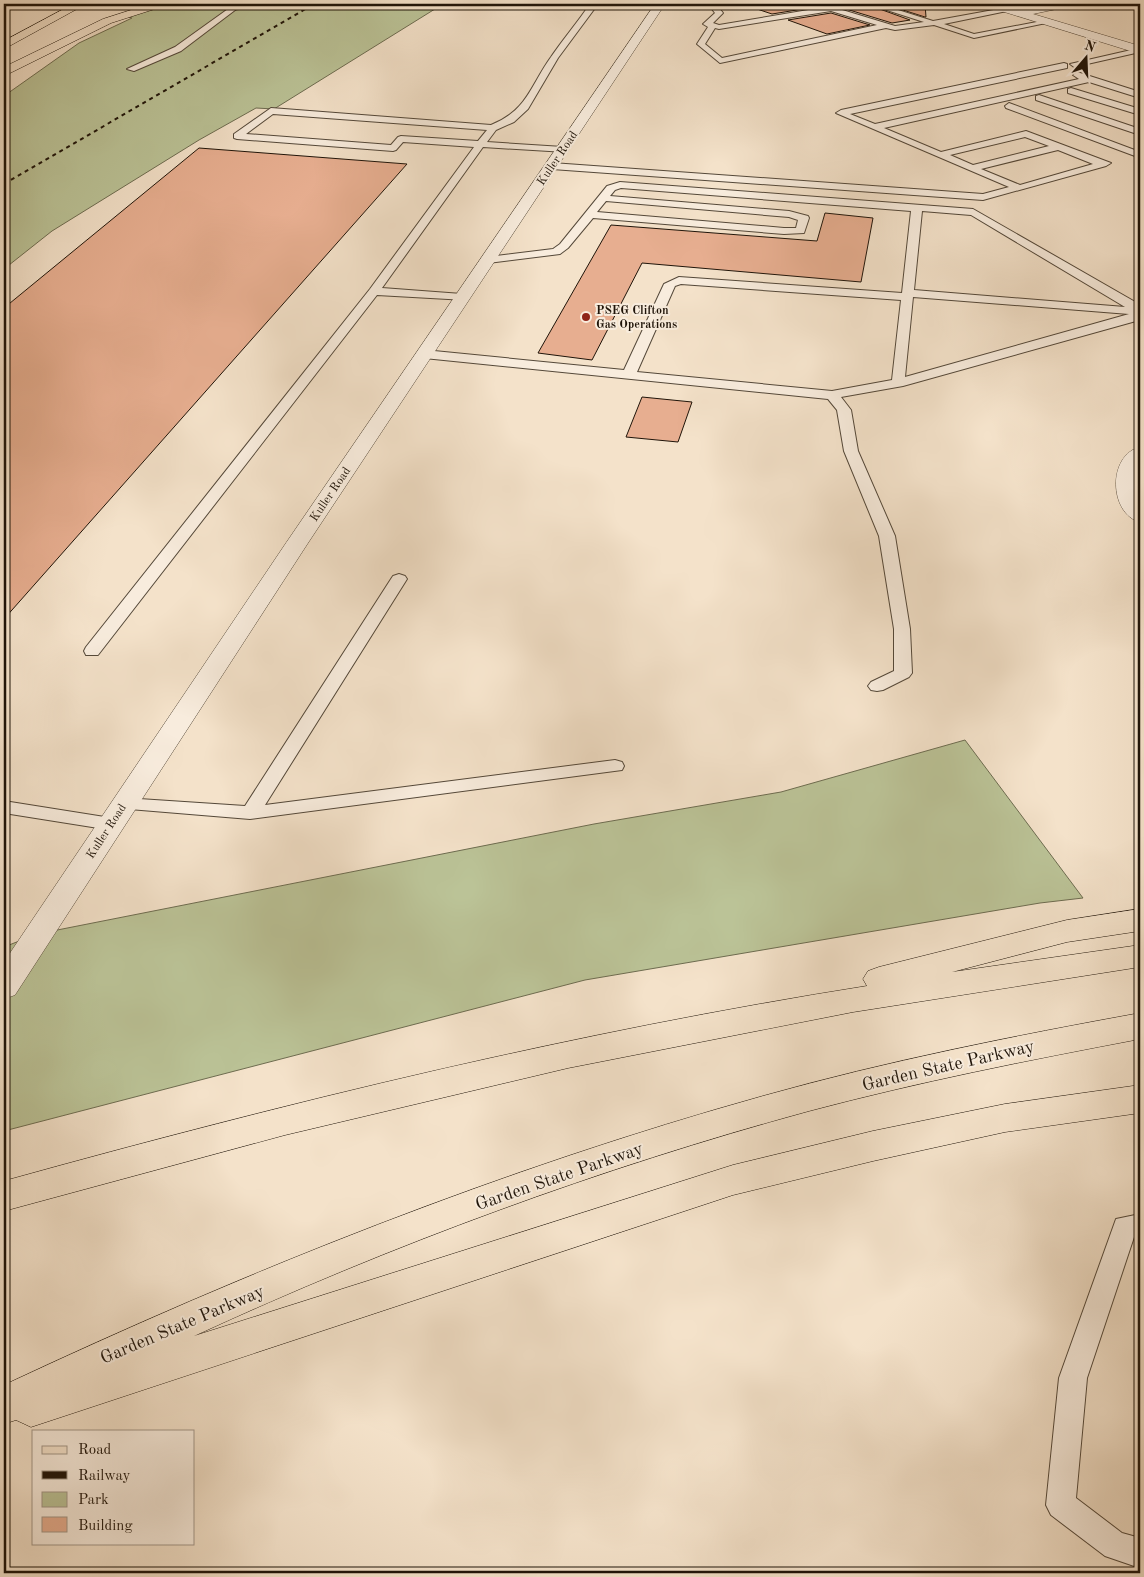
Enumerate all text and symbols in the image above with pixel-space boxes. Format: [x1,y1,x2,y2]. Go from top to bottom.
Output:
north arrow [1062,32,1112,82]
text: N [1083,38,1098,55]
street label: Kuller Road [535,129,580,188]
place label: PSEG Clifton Gas Operations [596,305,677,331]
marker: PSEG Clifton Gas Operations [580,311,592,323]
street label: Kuller Road [308,465,353,524]
street label: Kuller Road [85,802,129,861]
street label: Garden State Parkway [860,1037,1037,1095]
street label: Garden State Parkway [473,1140,646,1214]
street label: Garden State Parkway [98,1282,267,1368]
legend [32,1430,195,1544]
text: Road [78,1443,112,1458]
text: Railway [78,1469,131,1484]
text: Park [78,1493,109,1508]
text: Building [78,1519,133,1534]

